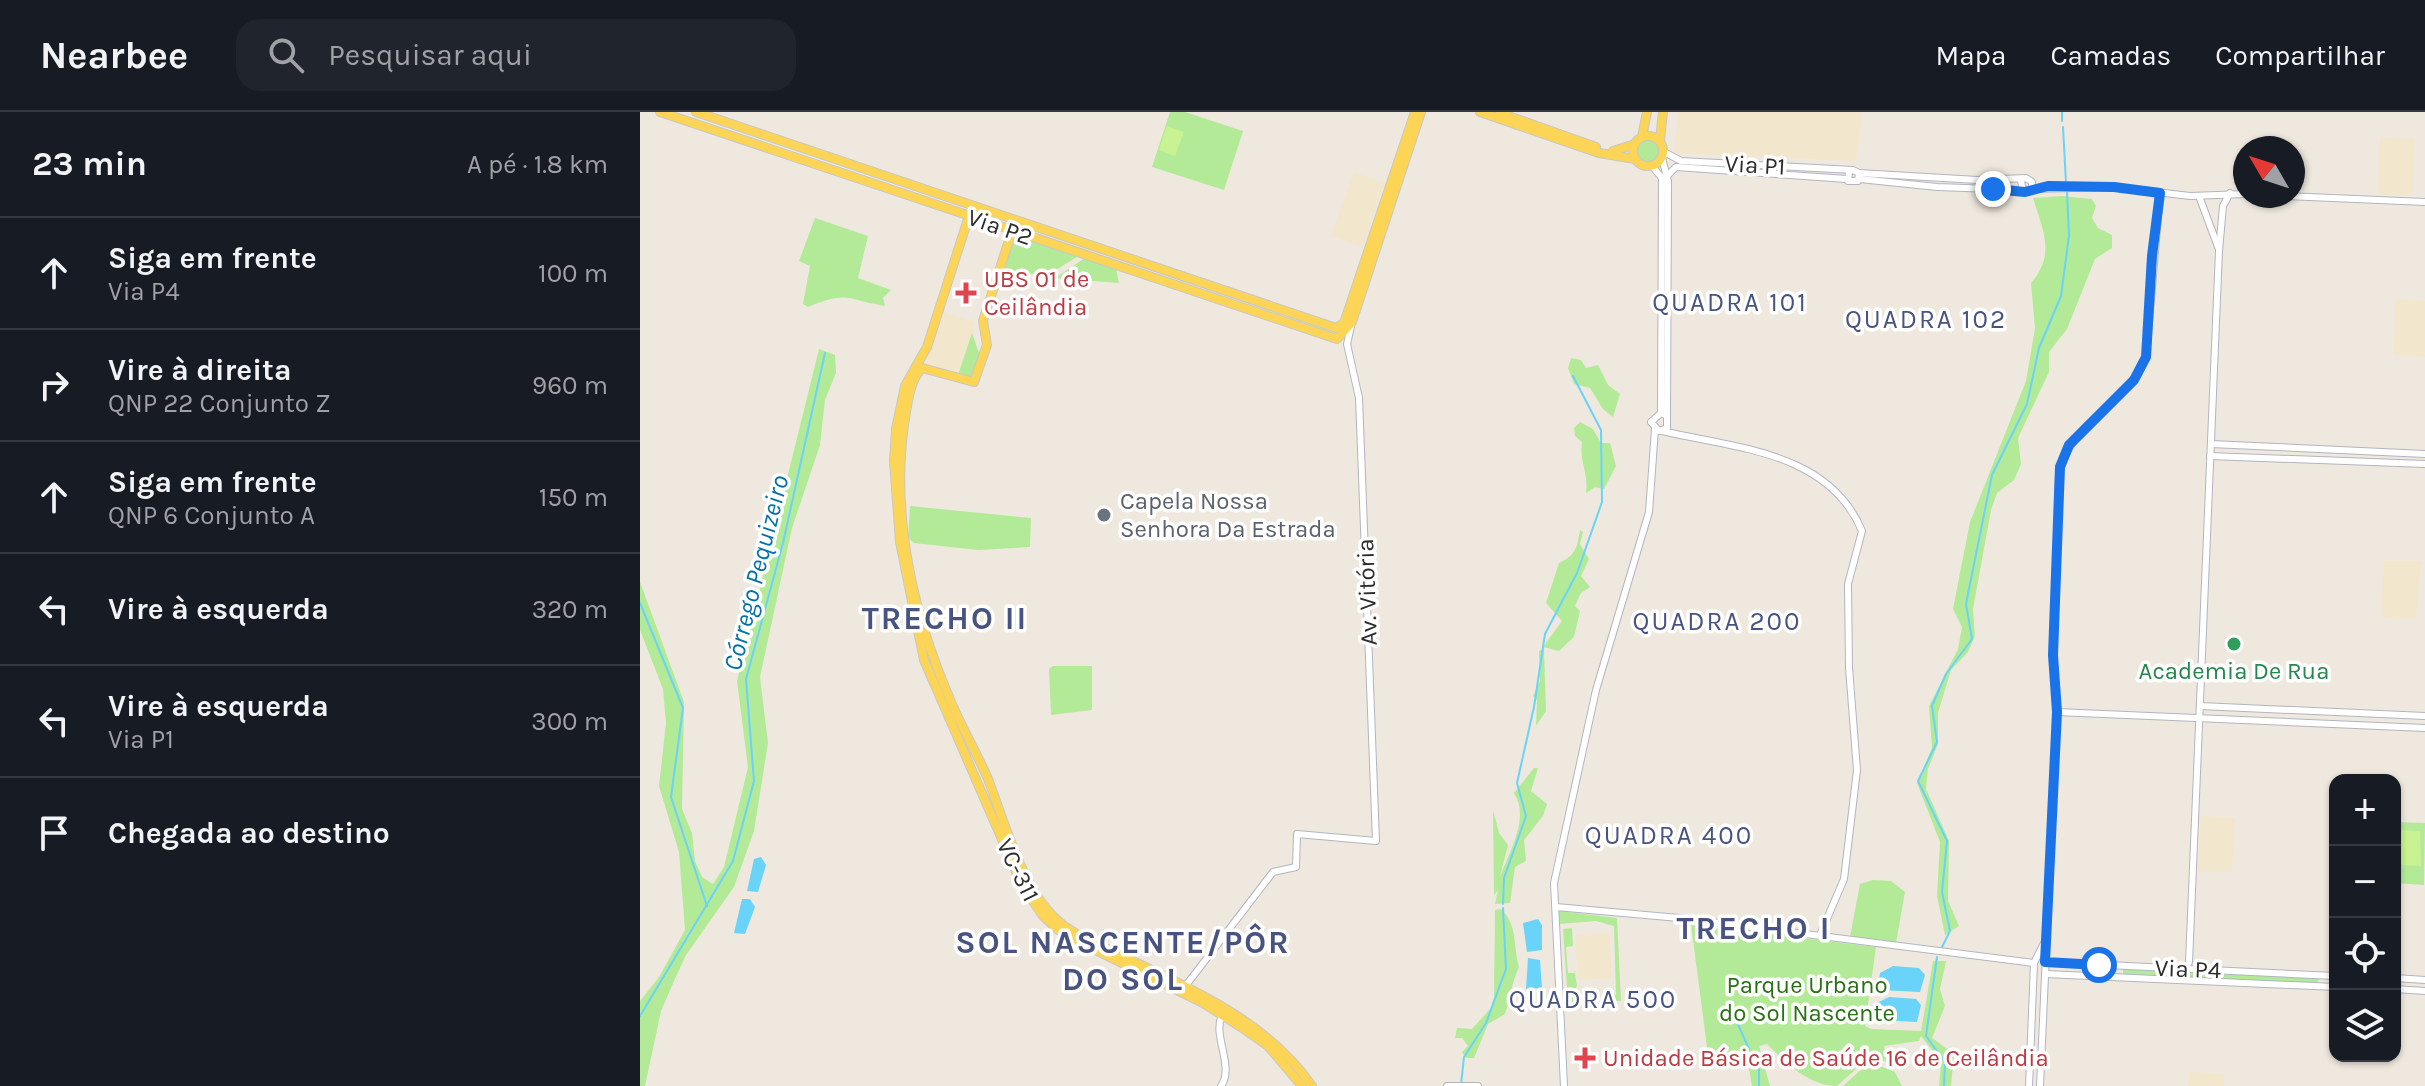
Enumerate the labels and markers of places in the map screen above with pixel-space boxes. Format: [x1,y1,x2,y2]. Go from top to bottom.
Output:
place label: UBS 01 de Ceilândia [984,265,1089,321]
marker: UBS 01 de Ceilândia [955,282,977,304]
place label: Capela Nossa Senhora Da Estrada [1120,487,1336,543]
marker: Capela Nossa Senhora Da Estrada [1095,506,1113,524]
marker: Academia De Rua [2225,635,2243,653]
place label: Academia De Rua [2139,657,2329,685]
place label: Unidade Básica de Saúde 16 de Ceilândia [1603,1044,2049,1072]
marker: Unidade Básica de Saúde 16 de Ceilândia [1574,1047,1596,1069]

